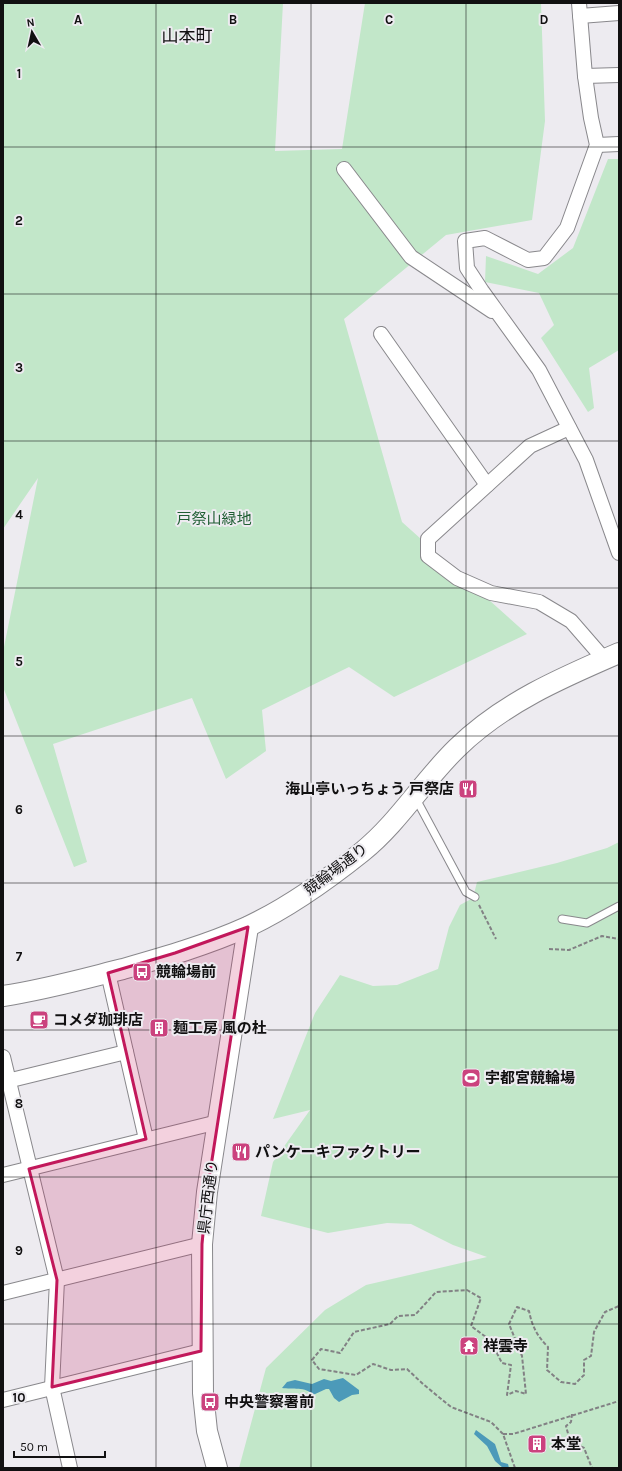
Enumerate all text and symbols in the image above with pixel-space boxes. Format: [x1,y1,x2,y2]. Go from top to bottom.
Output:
north arrow [12,12,52,52]
text: A [74,12,82,27]
text: B [229,12,237,27]
text: C [385,12,393,27]
text: D [540,12,549,27]
text: N [26,16,35,30]
district label: 山本町 [162,26,213,46]
text: 1 [17,66,21,81]
text: 2 [15,213,23,228]
text: 3 [15,360,23,375]
text: 4 [15,507,23,522]
park label: 戸祭山緑地 [176,510,252,528]
text: 5 [15,654,23,669]
restaurant icon: 海山亭いっちょう 戸祭店 [457,778,479,800]
place label: 海山亭いっちょう 戸祭店 [285,780,454,798]
text: 6 [15,802,23,817]
street label: 競輪場通り [301,839,371,899]
text: 7 [16,949,23,964]
bus stop icon: 競輪場前 [131,961,153,983]
place label: 競輪場前 [156,963,216,981]
cafe icon: コメダ珈琲店 [28,1009,50,1031]
place label: コメダ珈琲店 [53,1011,143,1029]
building icon: 麺工房 風の杜 [148,1017,170,1039]
place label: 麺工房 風の杜 [173,1019,267,1037]
sports icon: 宇都宮競輪場 [460,1067,482,1089]
place label: 宇都宮競輪場 [485,1069,575,1087]
text: 8 [15,1096,23,1111]
restaurant icon: パンケーキファクトリー [230,1141,252,1163]
place label: パンケーキファクトリー [255,1143,421,1161]
street label: 県庁西通り [194,1159,222,1235]
text: 9 [15,1243,23,1258]
temple icon: 祥雲寺 [458,1335,480,1357]
place label: 祥雲寺 [483,1337,528,1355]
text: 10 [13,1390,25,1405]
bus stop icon: 中央警察署前 [199,1391,221,1413]
place label: 中央警察署前 [224,1393,314,1411]
scale bar [14,1433,105,1459]
building icon: 本堂 [526,1433,548,1455]
place label: 本堂 [551,1435,581,1453]
text: 50 m [20,1440,48,1454]

